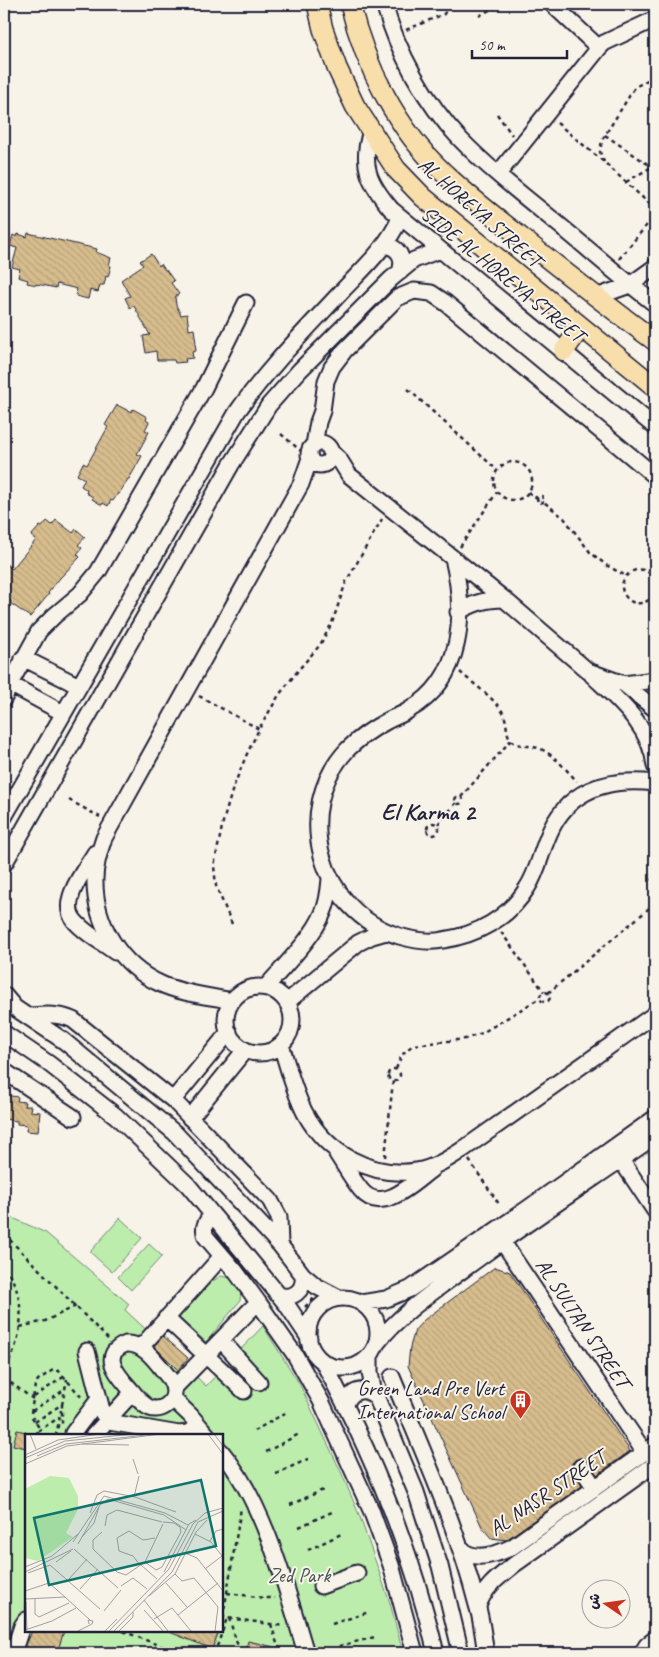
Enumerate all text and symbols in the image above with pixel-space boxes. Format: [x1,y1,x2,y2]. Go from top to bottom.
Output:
scale bar [472,28,566,60]
text: 50 m [479,36,506,55]
street label: AL HOREYA STREET [413,151,551,276]
street label: SIDE AL HOREYA STREET [416,200,593,351]
district label: El Karma 2 [381,797,477,827]
street label: AL SULTAN STREET [530,1253,639,1397]
place label: Green Land Pre Vert International School [357,1375,507,1425]
building icon: Green Land Pre Vert International School [508,1388,532,1419]
inset map [25,1434,222,1632]
street label: AL NASR STREET [484,1442,615,1541]
park label: Zed Park [268,1562,332,1588]
north arrow [582,1580,632,1630]
text: ش [584,1592,604,1611]

